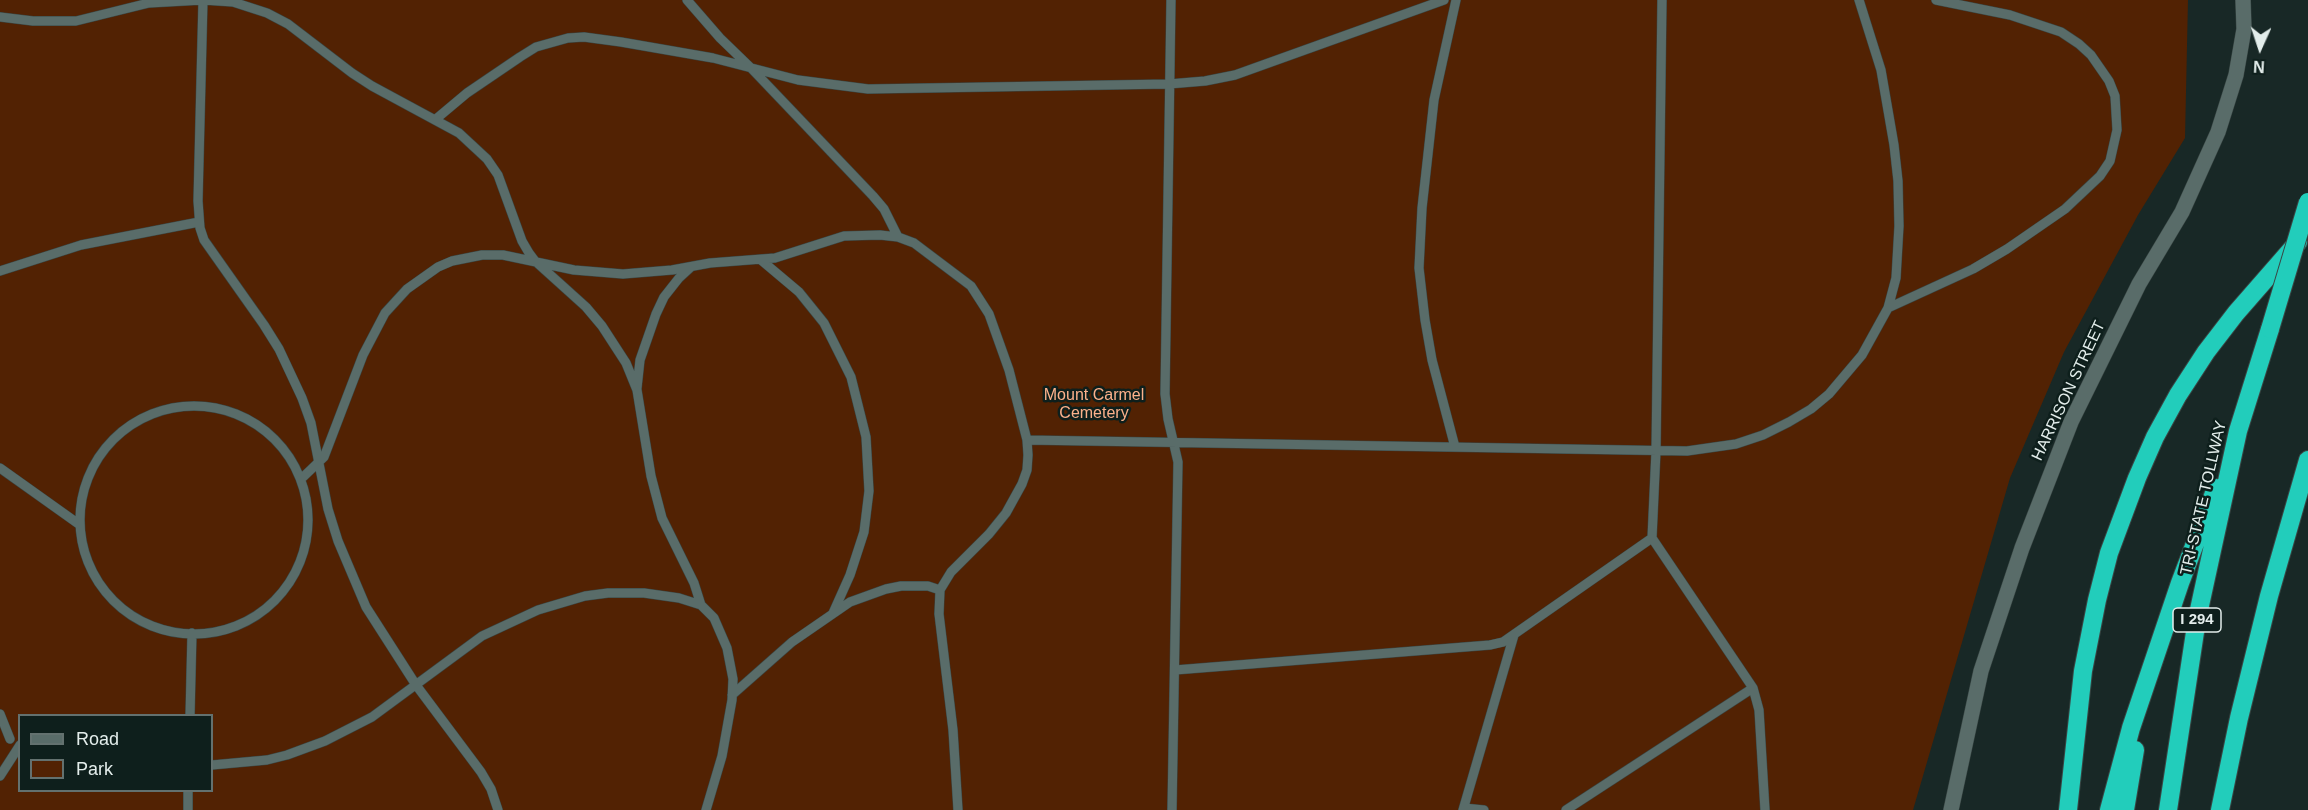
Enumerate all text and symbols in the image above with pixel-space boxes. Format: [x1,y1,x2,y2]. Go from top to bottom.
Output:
north arrow [2230,18,2290,78]
text: N [2253,58,2265,75]
street label: HARRISON STREET [2028,318,2110,464]
park label: Mount Carmel Cemetery [1044,386,1144,424]
street label: TRI-STATE TOLLWAY [2177,419,2231,577]
road number: I 294 [2173,608,2221,632]
legend [18,714,213,792]
text: Road [76,729,119,749]
text: Park [76,759,113,779]

